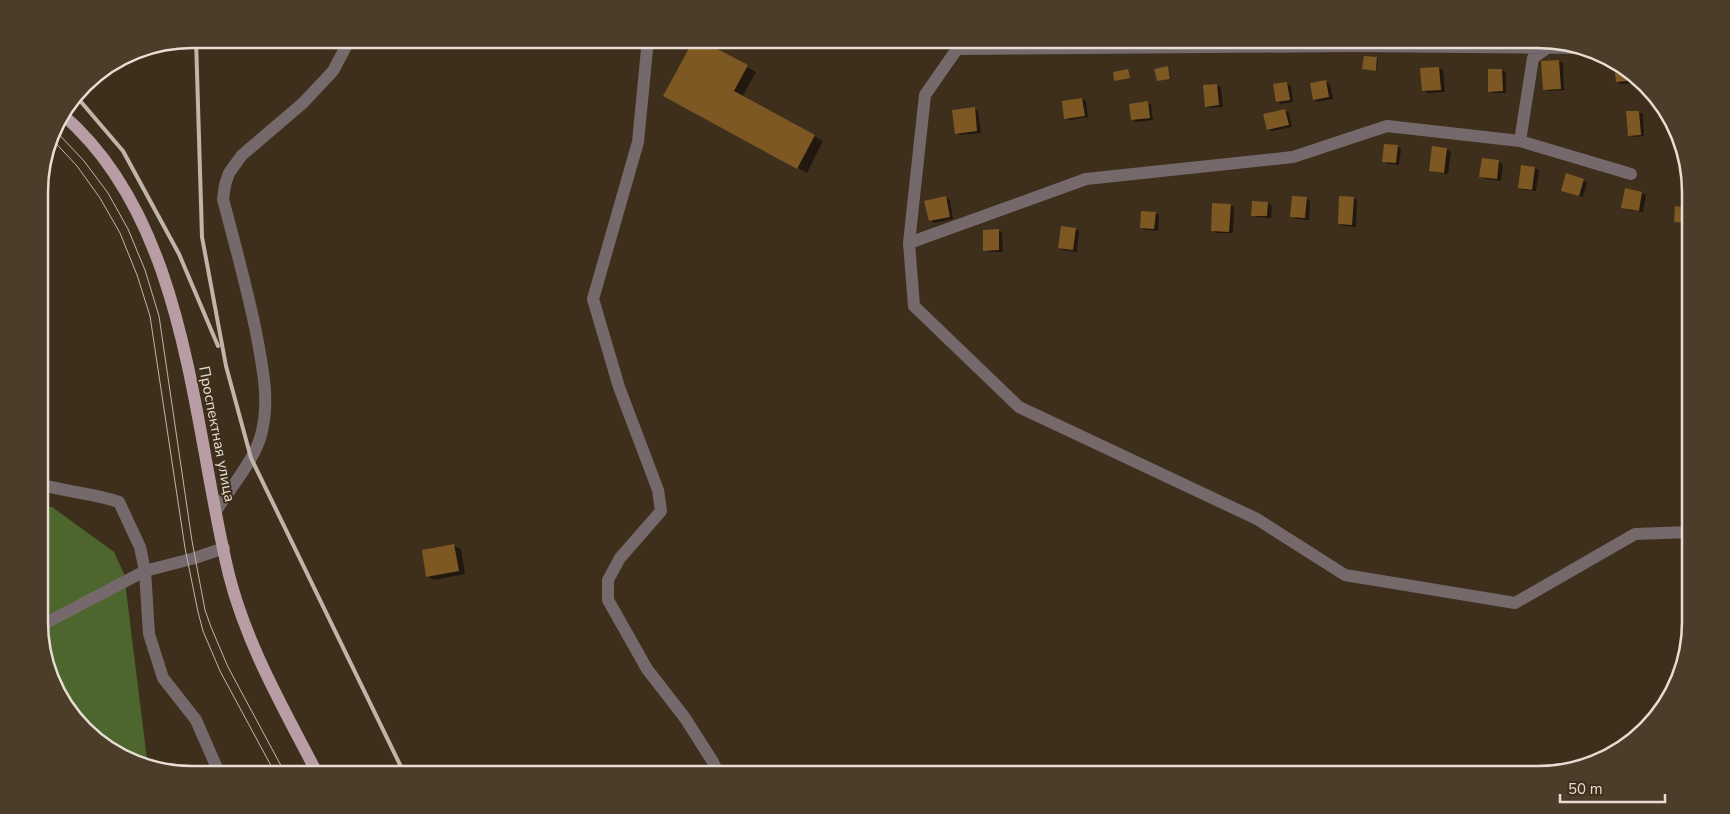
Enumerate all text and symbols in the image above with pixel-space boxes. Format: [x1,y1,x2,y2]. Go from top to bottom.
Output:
street label: Проспектная улица [194,364,240,504]
scale bar [1560,772,1665,804]
text: 50 m [1568,779,1603,799]

